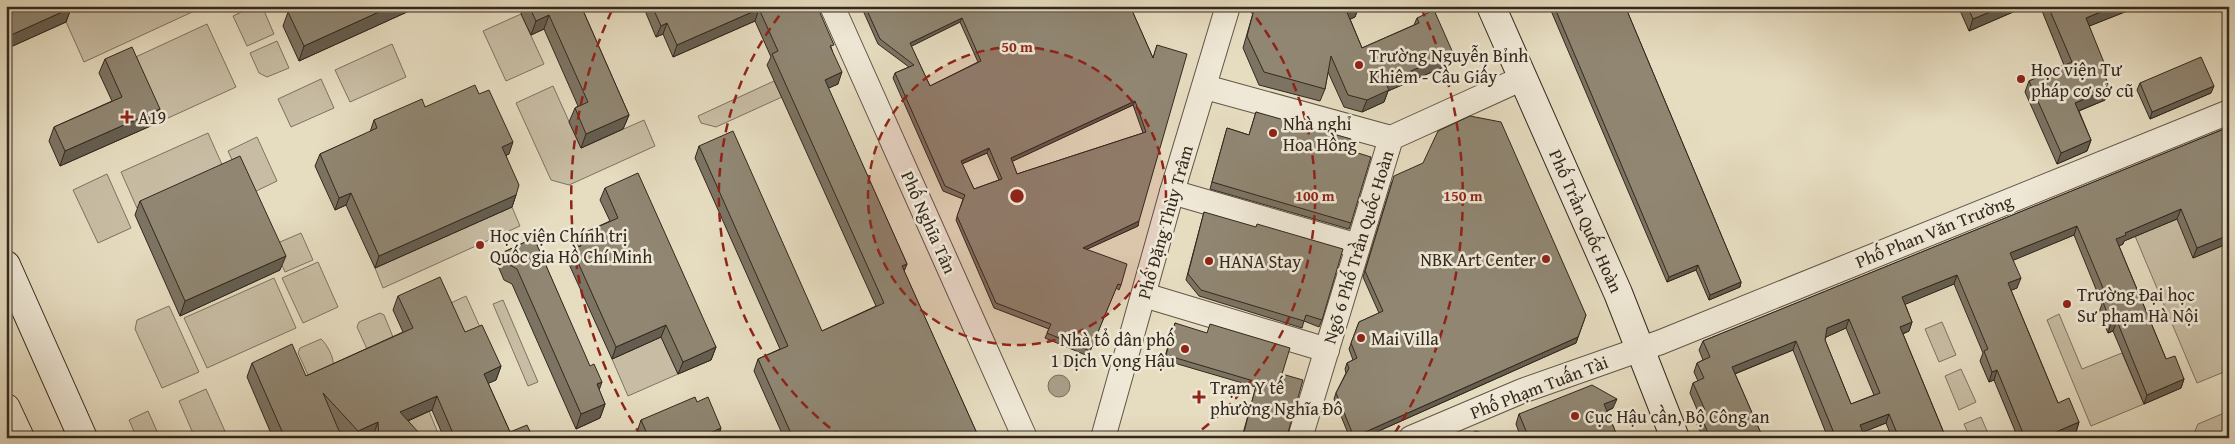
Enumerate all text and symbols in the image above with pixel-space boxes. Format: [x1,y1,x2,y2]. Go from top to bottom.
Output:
text: 50 m [1001,36,1033,57]
place label: Trường Nguyễn Bỉnh Khiêm - Cầu Giấy [1369,42,1528,90]
place label: Học viện Tư pháp cơ sở cũ [2031,56,2134,104]
marker: Trường Nguyễn Bỉnh Khiêm - Cầu Giấy [1353,59,1365,71]
marker: Học viện Tư pháp cơ sở cũ [2015,73,2027,85]
place label: A19 [138,104,166,131]
marker: A19 [120,110,134,124]
place label: Nhà nghỉ Hoa Hồng [1283,110,1357,158]
marker: Nhà nghỉ Hoa Hồng [1267,127,1279,139]
street label: Phố Đặng Thùy Trâm [1130,142,1200,302]
street label: Phố Trần Quốc Hoàn [1542,145,1630,297]
street label: Ngõ 6 Phố Trần Quốc Hoàn [1316,147,1400,347]
street label: Phố Nghĩa Tân [894,166,964,278]
text: 100 m [1295,185,1335,206]
text: 150 m [1443,185,1483,206]
centre of rings [1008,187,1026,205]
street label: Phố Phan Văn Trường [1851,187,2017,275]
place label: Học viện Chính trị Quốc gia Hồ Chí Minh [490,222,652,270]
marker: Học viện Chính trị Quốc gia Hồ Chí Minh [474,239,486,251]
place label: NBK Art Center [1420,246,1537,273]
place label: HANA Stay [1219,248,1301,275]
marker: NBK Art Center [1540,253,1552,265]
marker: HANA Stay [1203,255,1215,267]
place label: Trường Đại học Sư phạm Hà Nội [2077,281,2199,329]
marker: Trường Đại học Sư phạm Hà Nội [2061,298,2073,310]
place label: Mai Villa [1371,325,1439,352]
place label: Nhà tổ dân phố 1 Dịch Vọng Hậu [1050,326,1175,374]
marker: Mai Villa [1355,332,1367,344]
marker: Nhà tổ dân phố 1 Dịch Vọng Hậu [1179,343,1191,355]
street label: Phố Phạm Tuấn Tài [1466,348,1612,426]
place label: Trạm Y tế phường Nghĩa Đô [1210,374,1343,422]
marker: Trạm Y tế phường Nghĩa Đô [1192,390,1206,404]
place label: Cục Hậu cần, Bộ Công an [1585,403,1770,430]
marker: Cục Hậu cần, Bộ Công an [1569,410,1581,422]

